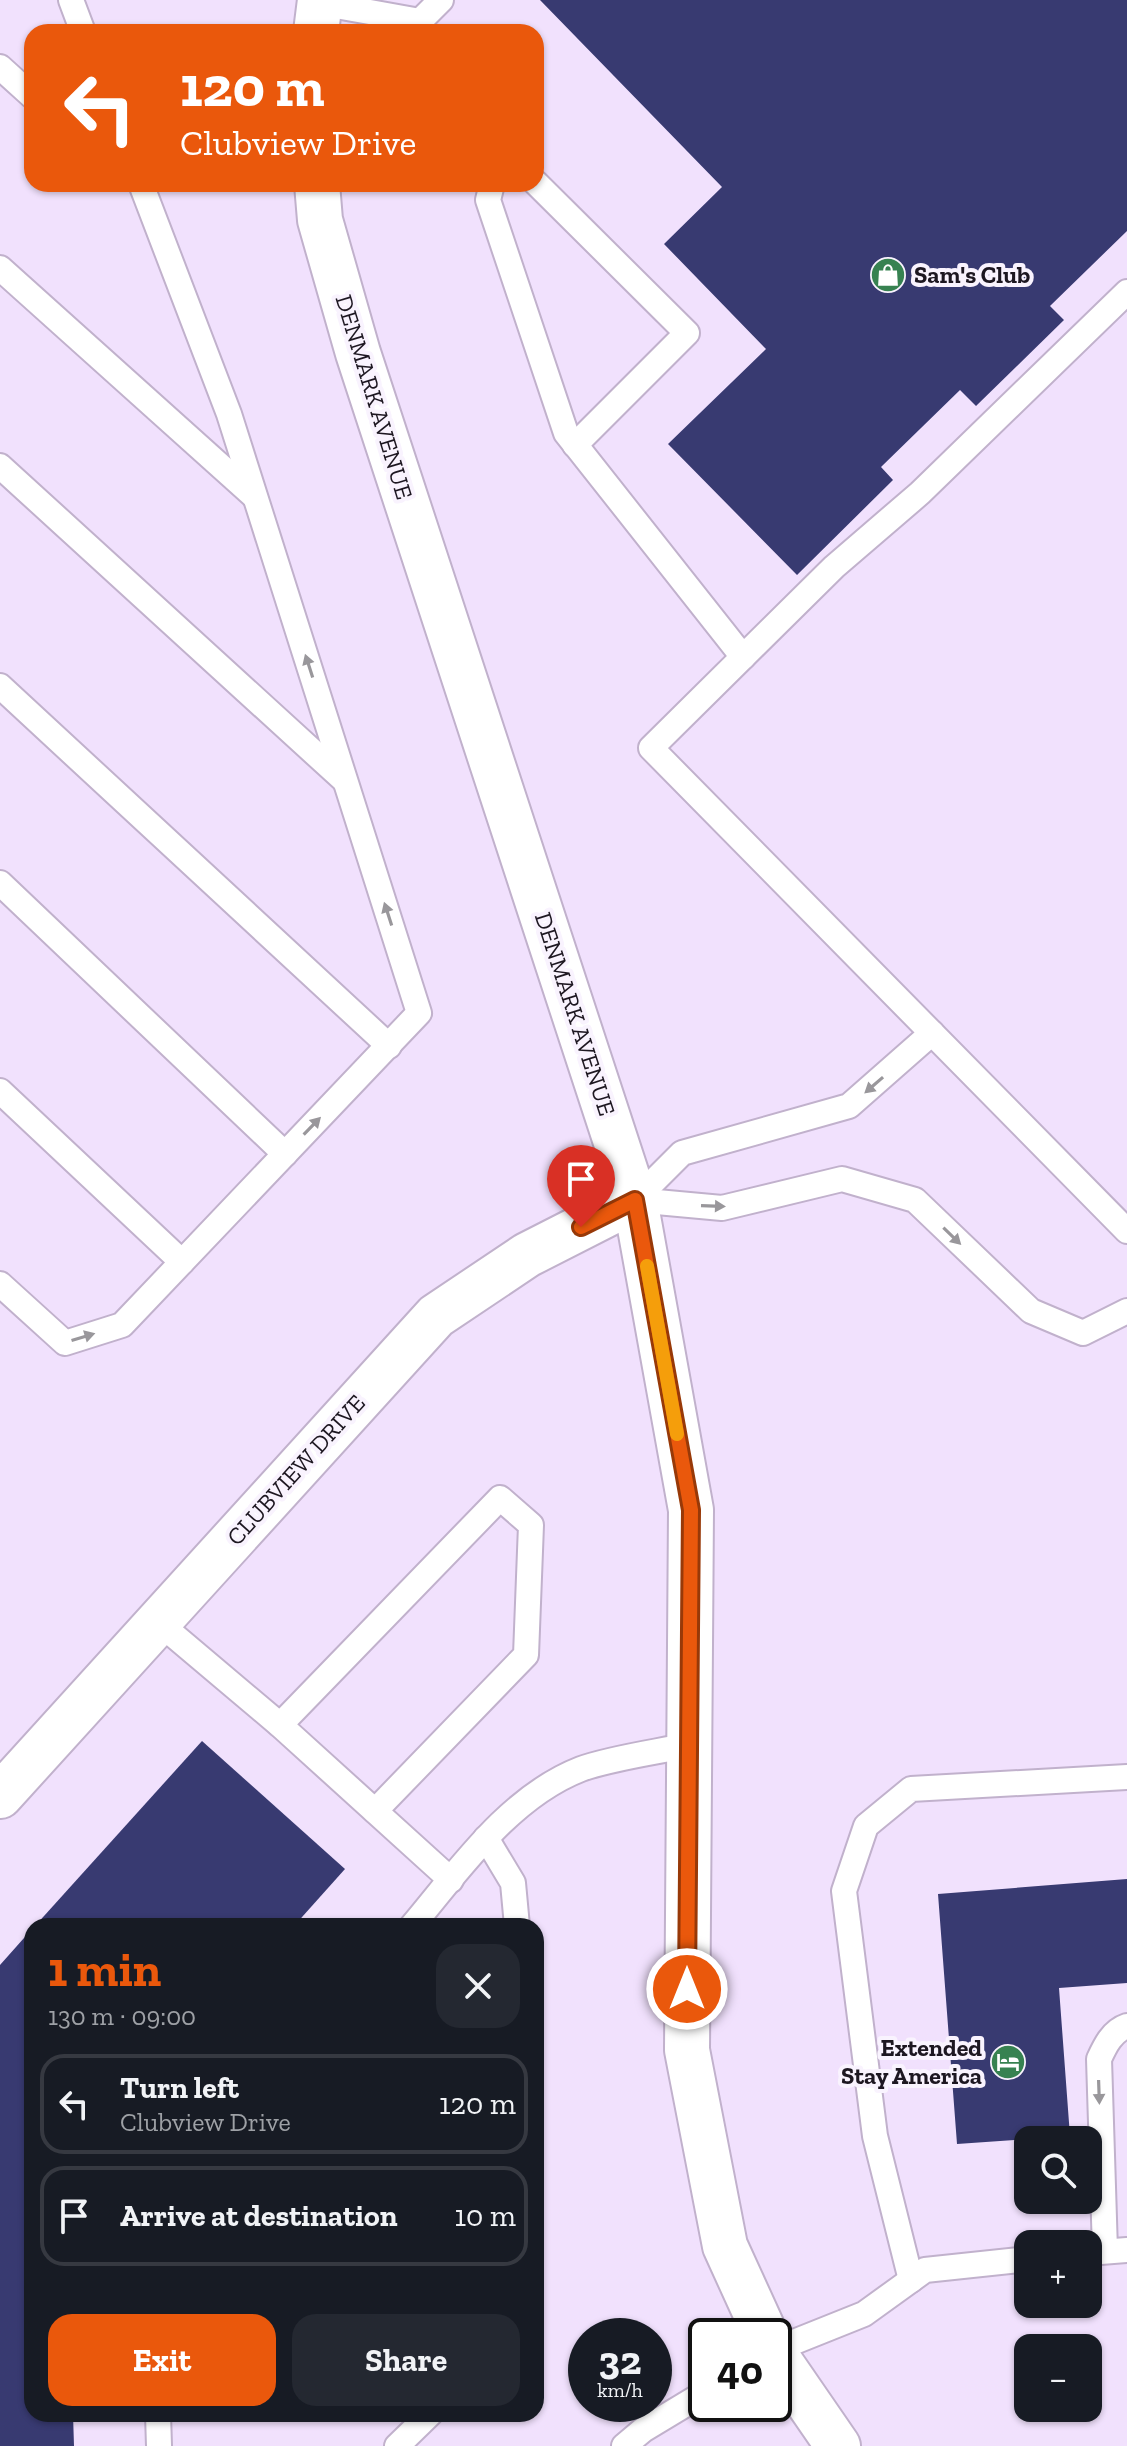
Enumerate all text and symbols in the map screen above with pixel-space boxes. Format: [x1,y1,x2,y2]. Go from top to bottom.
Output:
text: 120 m [180,53,324,120]
icon: left [48,56,152,160]
text: Clubview Drive [180,121,416,164]
shop icon: Sam's Club [869,256,907,294]
place label: Sam's Club [914,260,1030,289]
street label: DENMARK AVENUE [330,291,419,503]
one-way arrow [303,654,315,678]
one-way arrow [381,902,394,926]
street label: DENMARK AVENUE [529,908,622,1119]
one-way arrow [864,1075,883,1093]
one-way arrow [302,1117,320,1136]
pin [547,1145,615,1227]
icon: arrive [559,1157,603,1201]
one-way arrow [701,1200,726,1213]
one-way arrow [943,1226,962,1244]
one-way arrow [71,1331,95,1343]
street label: CLUBVIEW DRIVE [220,1388,371,1551]
text: 1 min [48,1941,161,1998]
button: close [436,1944,520,2028]
position arrow [645,1947,729,2031]
text: 130 m · 09:00 [48,2000,196,2032]
place label: Extended Stay America [841,2033,982,2090]
hotel icon: Extended Stay America [989,2043,1027,2081]
text: Turn left [120,2070,239,2106]
one-way arrow [1092,2080,1105,2105]
icon: left [52,2082,96,2126]
text: 120 m [439,2086,516,2122]
text: Clubview Drive [120,2106,291,2138]
map controls [1014,2126,1102,2422]
button: search [1014,2126,1102,2214]
icon: arrive [52,2194,96,2238]
text: Arrive at destination [120,2198,397,2234]
text: 10 m [454,2198,516,2234]
button: + [1014,2230,1102,2318]
button: Exit [48,2314,276,2406]
button: Share [292,2314,520,2406]
speed limit sign: 40 [688,2318,792,2422]
button: − [1014,2334,1102,2422]
text: 32 [599,2336,641,2384]
text: km/h [597,2378,643,2402]

